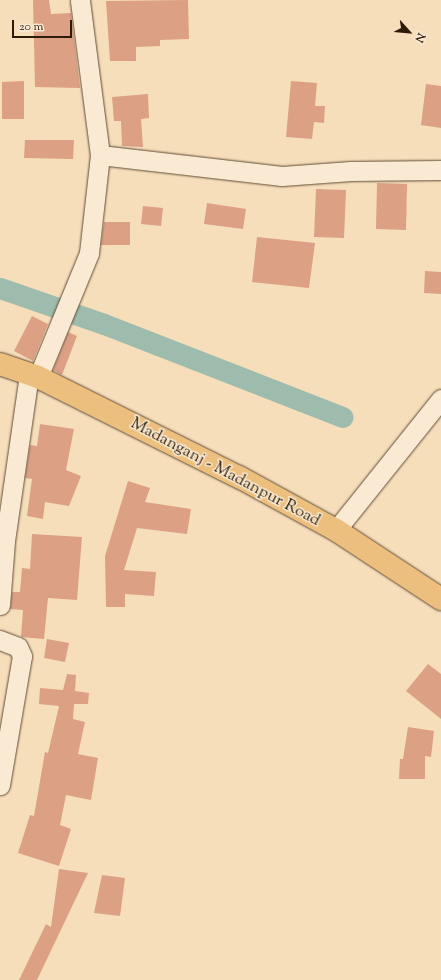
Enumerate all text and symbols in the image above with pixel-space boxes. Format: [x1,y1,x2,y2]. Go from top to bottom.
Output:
scale bar [14,12,74,38]
north arrow [389,12,429,52]
text: 20 m [19,18,43,36]
text: N [411,30,429,45]
street label: Madanganj - Madanpur Road [127,414,323,532]

